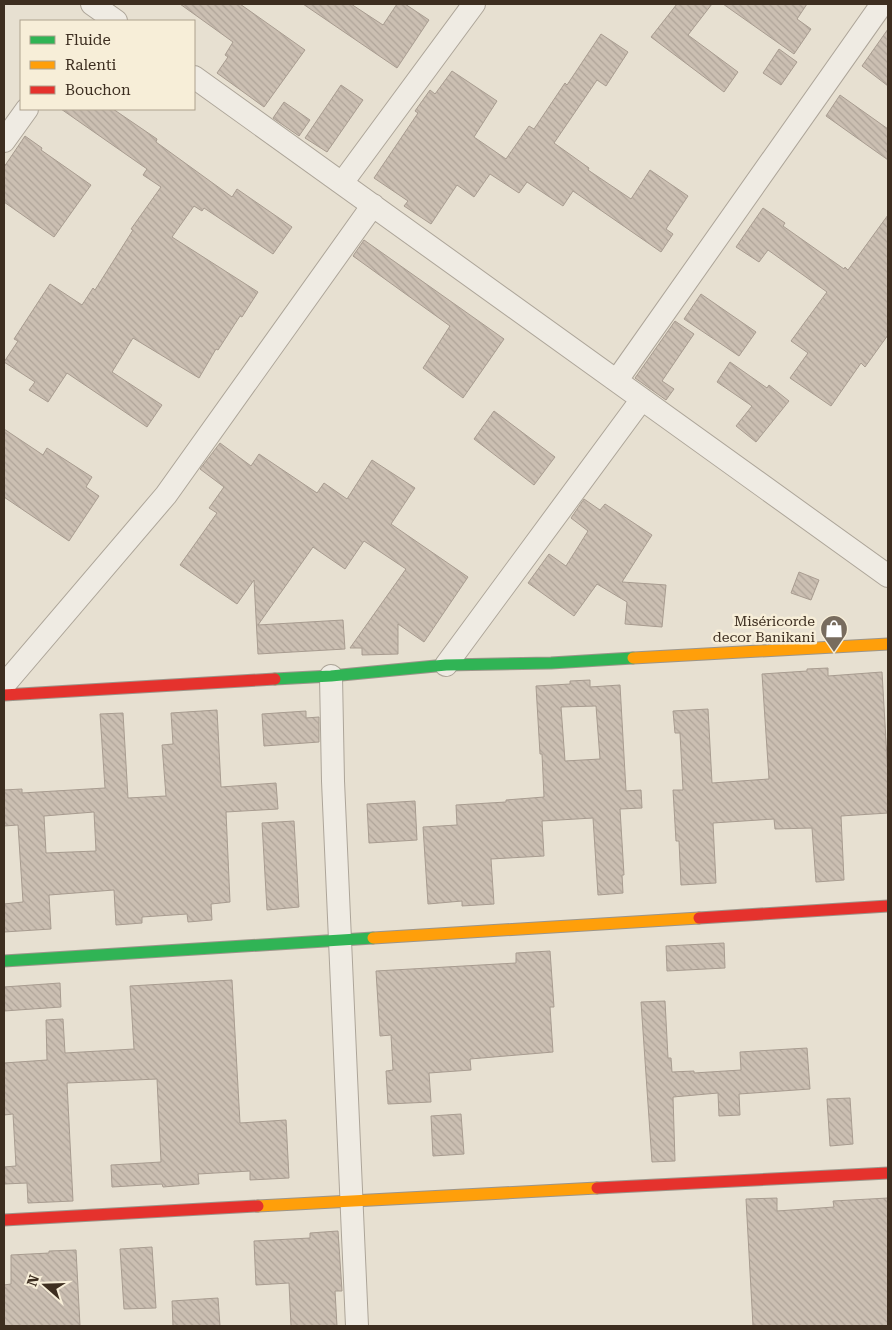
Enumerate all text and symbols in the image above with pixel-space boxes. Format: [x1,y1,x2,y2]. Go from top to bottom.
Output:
legend [20,20,195,110]
text: Fluide [65,31,111,49]
text: Ralenti [65,56,117,74]
text: Bouchon [65,81,131,99]
place label: Miséricorde decor Banikani [713,613,816,645]
shop icon: Miséricorde decor Banikani [819,614,849,653]
north arrow [20,1260,70,1310]
text: N [23,1273,42,1288]

